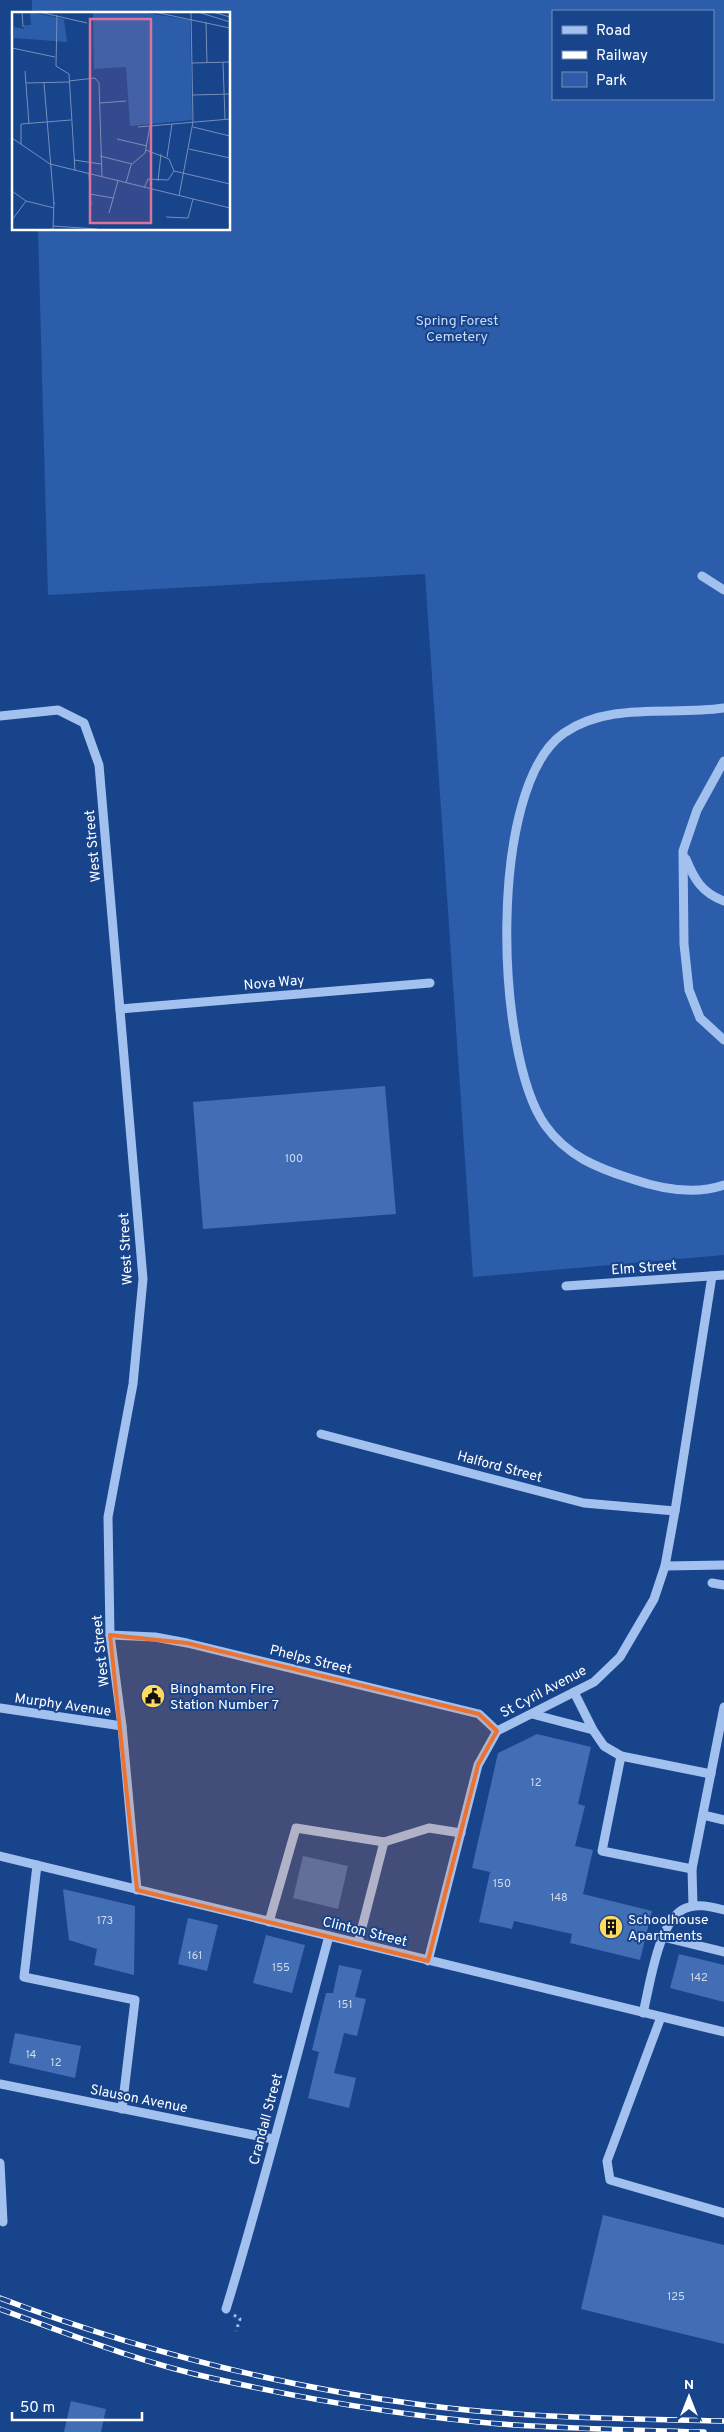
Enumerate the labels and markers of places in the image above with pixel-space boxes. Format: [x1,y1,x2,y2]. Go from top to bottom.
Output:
place label: Binghamton Fire Station Number 7 [170,1681,279,1714]
public building icon: Binghamton Fire Station Number 7 [140,1683,166,1709]
place label: Schoolhouse Apartments [628,1912,709,1945]
building icon: Schoolhouse Apartments [598,1914,624,1940]

